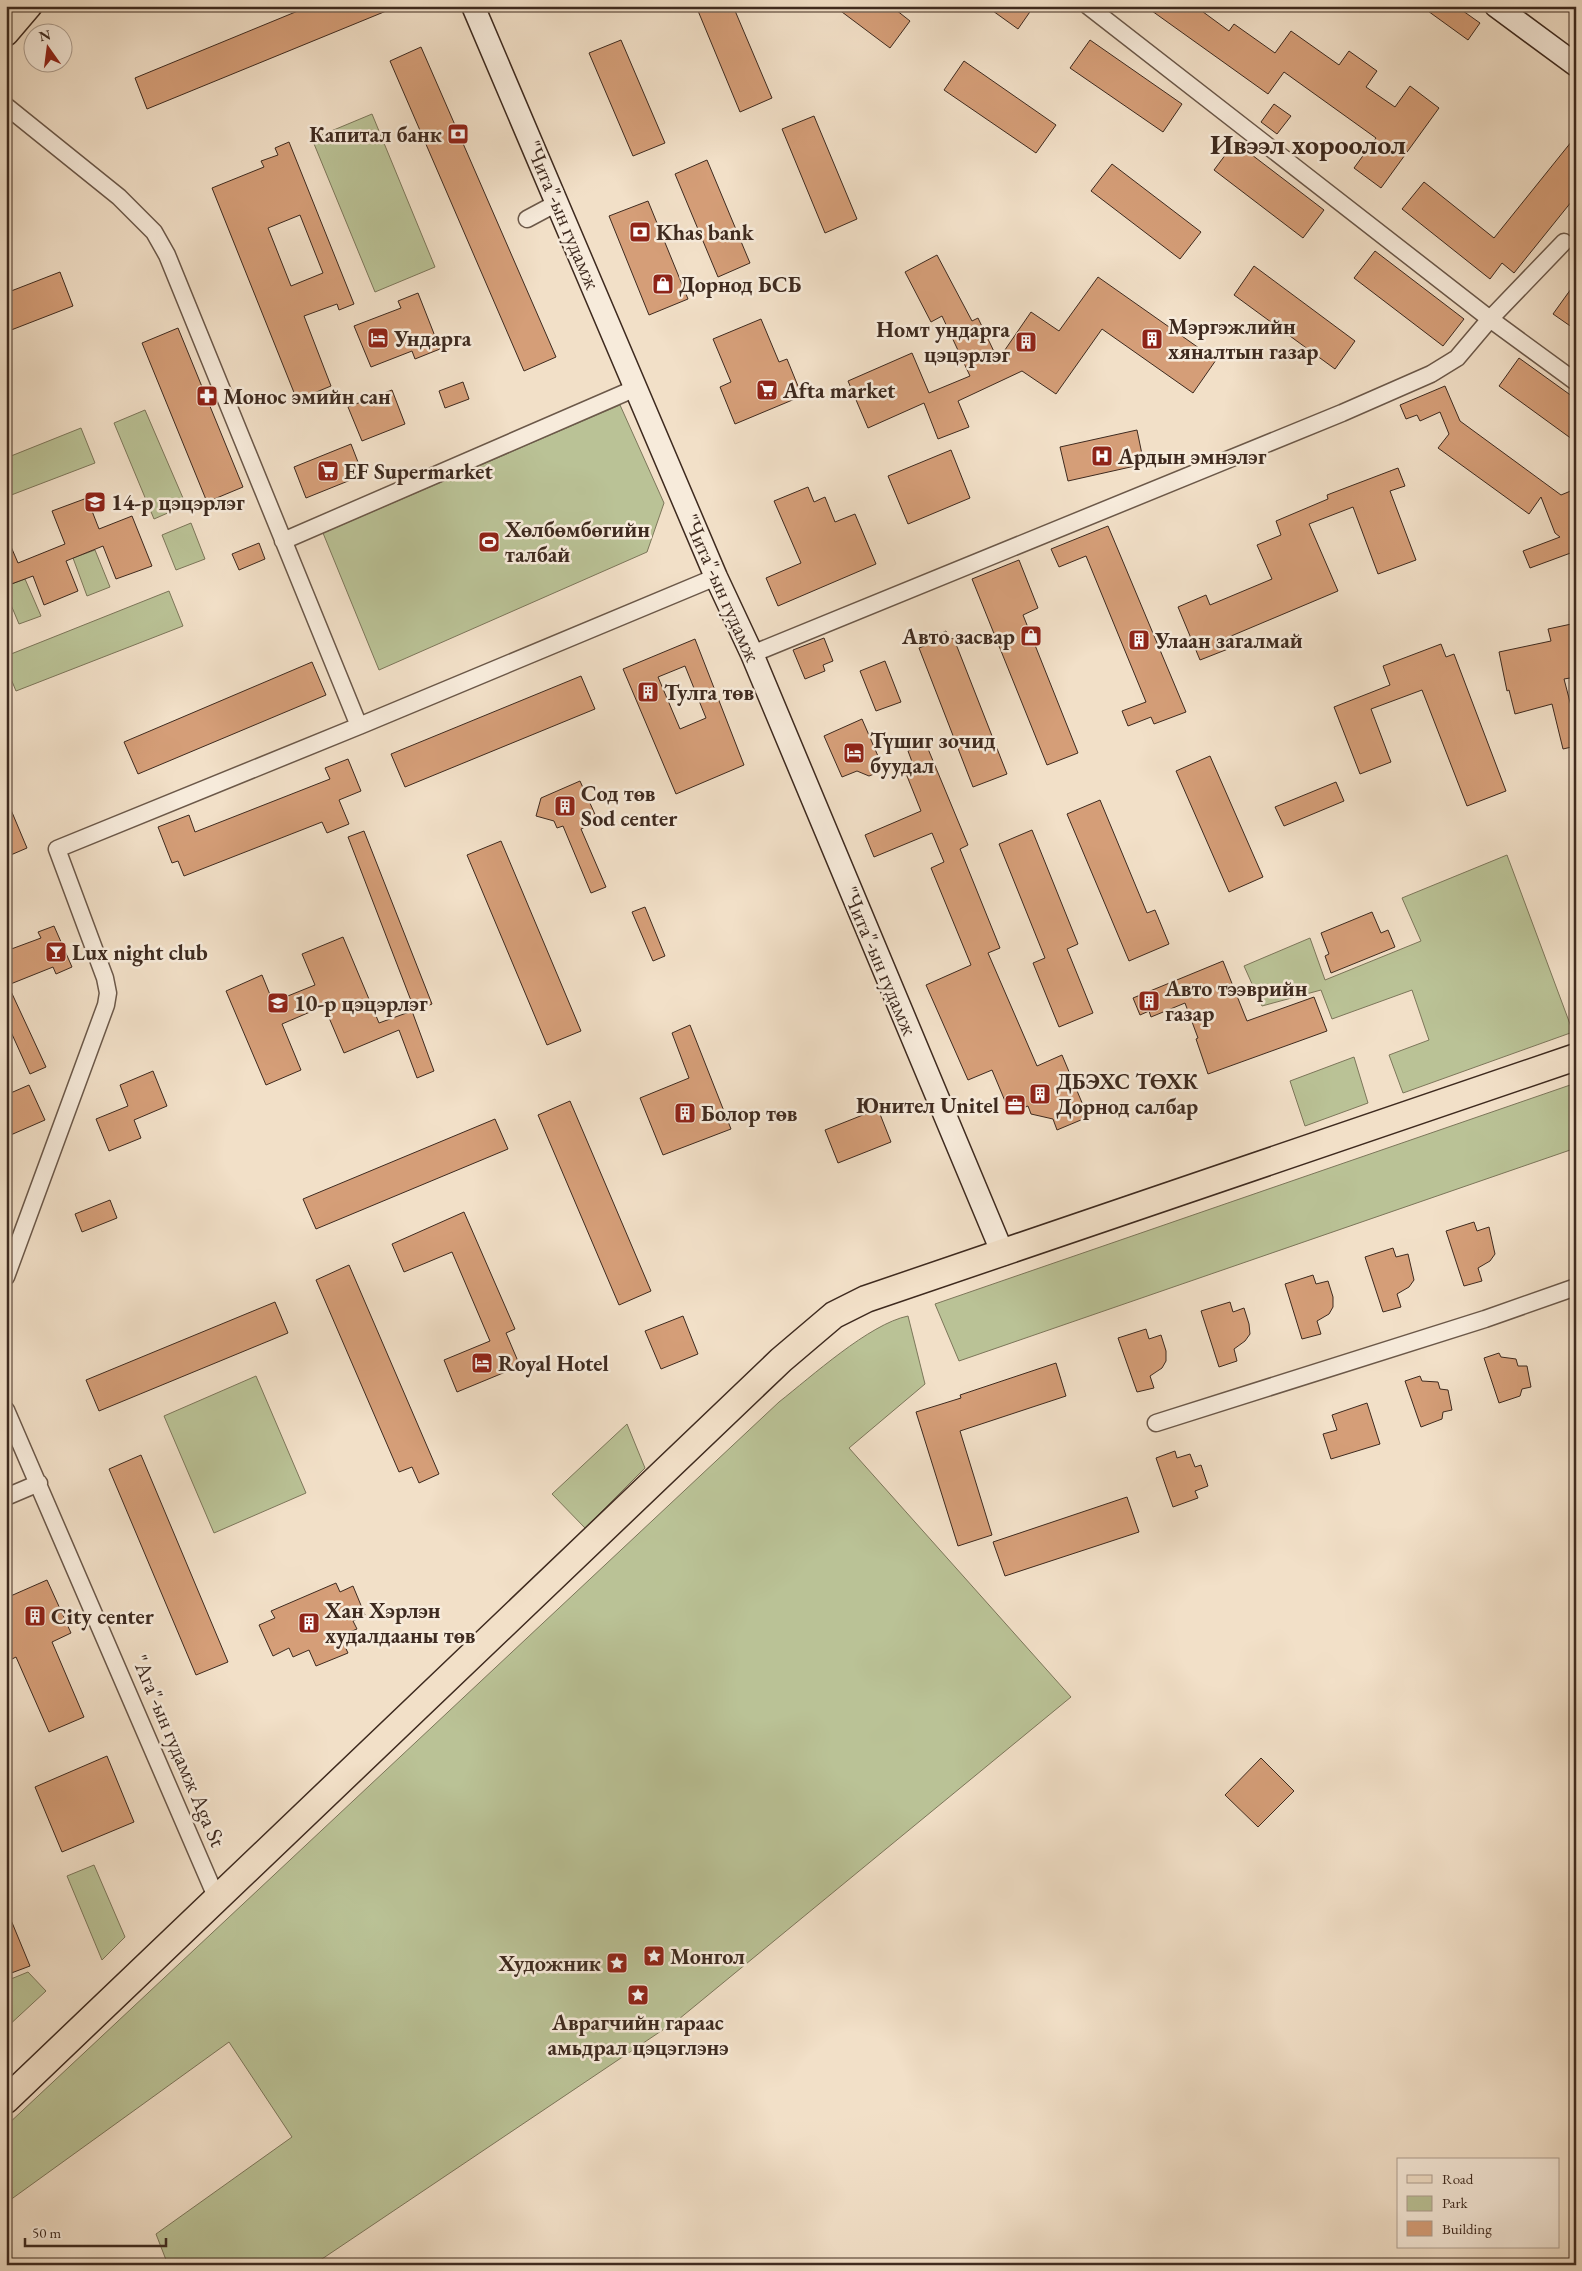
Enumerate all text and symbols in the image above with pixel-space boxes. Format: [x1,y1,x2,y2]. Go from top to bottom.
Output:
north arrow [22,22,72,72]
text: N [37,25,53,45]
place label: Капитал банк [309,120,443,149]
bank icon: Капитал банк [446,122,470,146]
district label: Ивээл хороолол [1210,126,1406,162]
street label: "Чита"-ын гудамж [519,136,608,294]
place label: Khas bank [656,218,755,247]
bank icon: Khas bank [628,220,652,244]
place label: Дорнод БСБ [679,270,802,299]
shop icon: Дорнод БСБ [651,272,675,296]
place label: Мэргэжлийн хяналтын газар [1168,312,1318,366]
place label: Номт ундарга цэцэрлэг [876,315,1010,369]
place label: Ундарга [393,324,472,353]
hotel icon: Ундарга [366,326,390,350]
building icon: Мэргэжлийн хяналтын газар [1140,327,1164,351]
building icon: Номт ундарга цэцэрлэг [1014,330,1038,354]
place label: Afta market [782,376,896,405]
supermarket icon: Afta market [755,378,779,402]
place label: Монос эмийн сан [223,382,391,411]
pharmacy icon: Монос эмийн сан [195,384,219,408]
place label: Ардын эмнэлэг [1117,442,1267,471]
hospital icon: Ардын эмнэлэг [1090,444,1114,468]
place label: EF Supermarket [344,457,494,486]
supermarket icon: EF Supermarket [316,459,340,483]
place label: 14-р цэцэрлэг [111,488,245,517]
school or university icon: 14-р цэцэрлэг [83,490,107,514]
street label: "Чита"-ын гудамж [676,509,768,667]
place label: Хөлбөмбөгийн талбай [504,515,650,569]
sports icon: Хөлбөмбөгийн талбай [477,530,501,554]
place label: Авто засвар [901,622,1015,651]
shop icon: Авто засвар [1019,624,1043,648]
place label: Улаан загалмай [1154,626,1303,655]
building icon: Улаан загалмай [1127,628,1151,652]
place label: Тулга төв [664,678,754,707]
building icon: Тулга төв [636,680,660,704]
place label: Түшиг зочид буудал [870,726,996,780]
hotel icon: Түшиг зочид буудал [842,741,866,765]
place label: Сод төв Sod center [581,779,678,833]
building icon: Сод төв Sod center [553,794,577,818]
street label: "Чита"-ын гудамж [836,882,925,1040]
place label: Lux night club [72,938,208,967]
bar icon: Lux night club [44,940,68,964]
place label: Авто тээврийн газар [1164,974,1308,1028]
place label: 10-р цэцэрлэг [294,989,428,1018]
building icon: Авто тээврийн газар [1137,989,1161,1013]
school or university icon: 10-р цэцэрлэг [266,991,290,1015]
place label: ДБЭХС ТӨХК Дорнод салбар [1056,1067,1198,1121]
building icon: ДБЭХС ТӨХК Дорнод салбар [1028,1082,1052,1106]
place label: Юнител Unitel [856,1091,999,1120]
office icon: Юнител Unitel [1003,1093,1027,1117]
place label: Болор төв [701,1099,798,1128]
building icon: Болор төв [673,1101,697,1125]
place label: Royal Hotel [498,1349,609,1378]
hotel icon: Royal Hotel [470,1351,494,1375]
place label: Хан Хэрлэн худалдааны төв [324,1596,476,1650]
place label: City center [51,1602,155,1631]
building icon: City center [23,1604,47,1628]
building icon: Хан Хэрлэн худалдааны төв [297,1611,321,1635]
street label: "Ага"-ын гудамж Aga St [125,1651,233,1852]
place label: Монгол [670,1942,745,1971]
place icon: Монгол [642,1944,666,1968]
place label: Художник [498,1949,602,1978]
place icon: Художник [605,1951,629,1975]
place icon: Аврагчийн гараас амьдрал цэцэглэнэ [626,1983,650,2007]
place label: Аврагчийн гараас амьдрал цэцэглэнэ [547,2008,729,2062]
legend [1397,2158,1560,2248]
text: Road [1442,2169,1474,2188]
text: Park [1442,2193,1469,2212]
scale bar [25,2216,166,2248]
text: Building [1442,2219,1492,2238]
text: 50 m [32,2223,61,2242]

